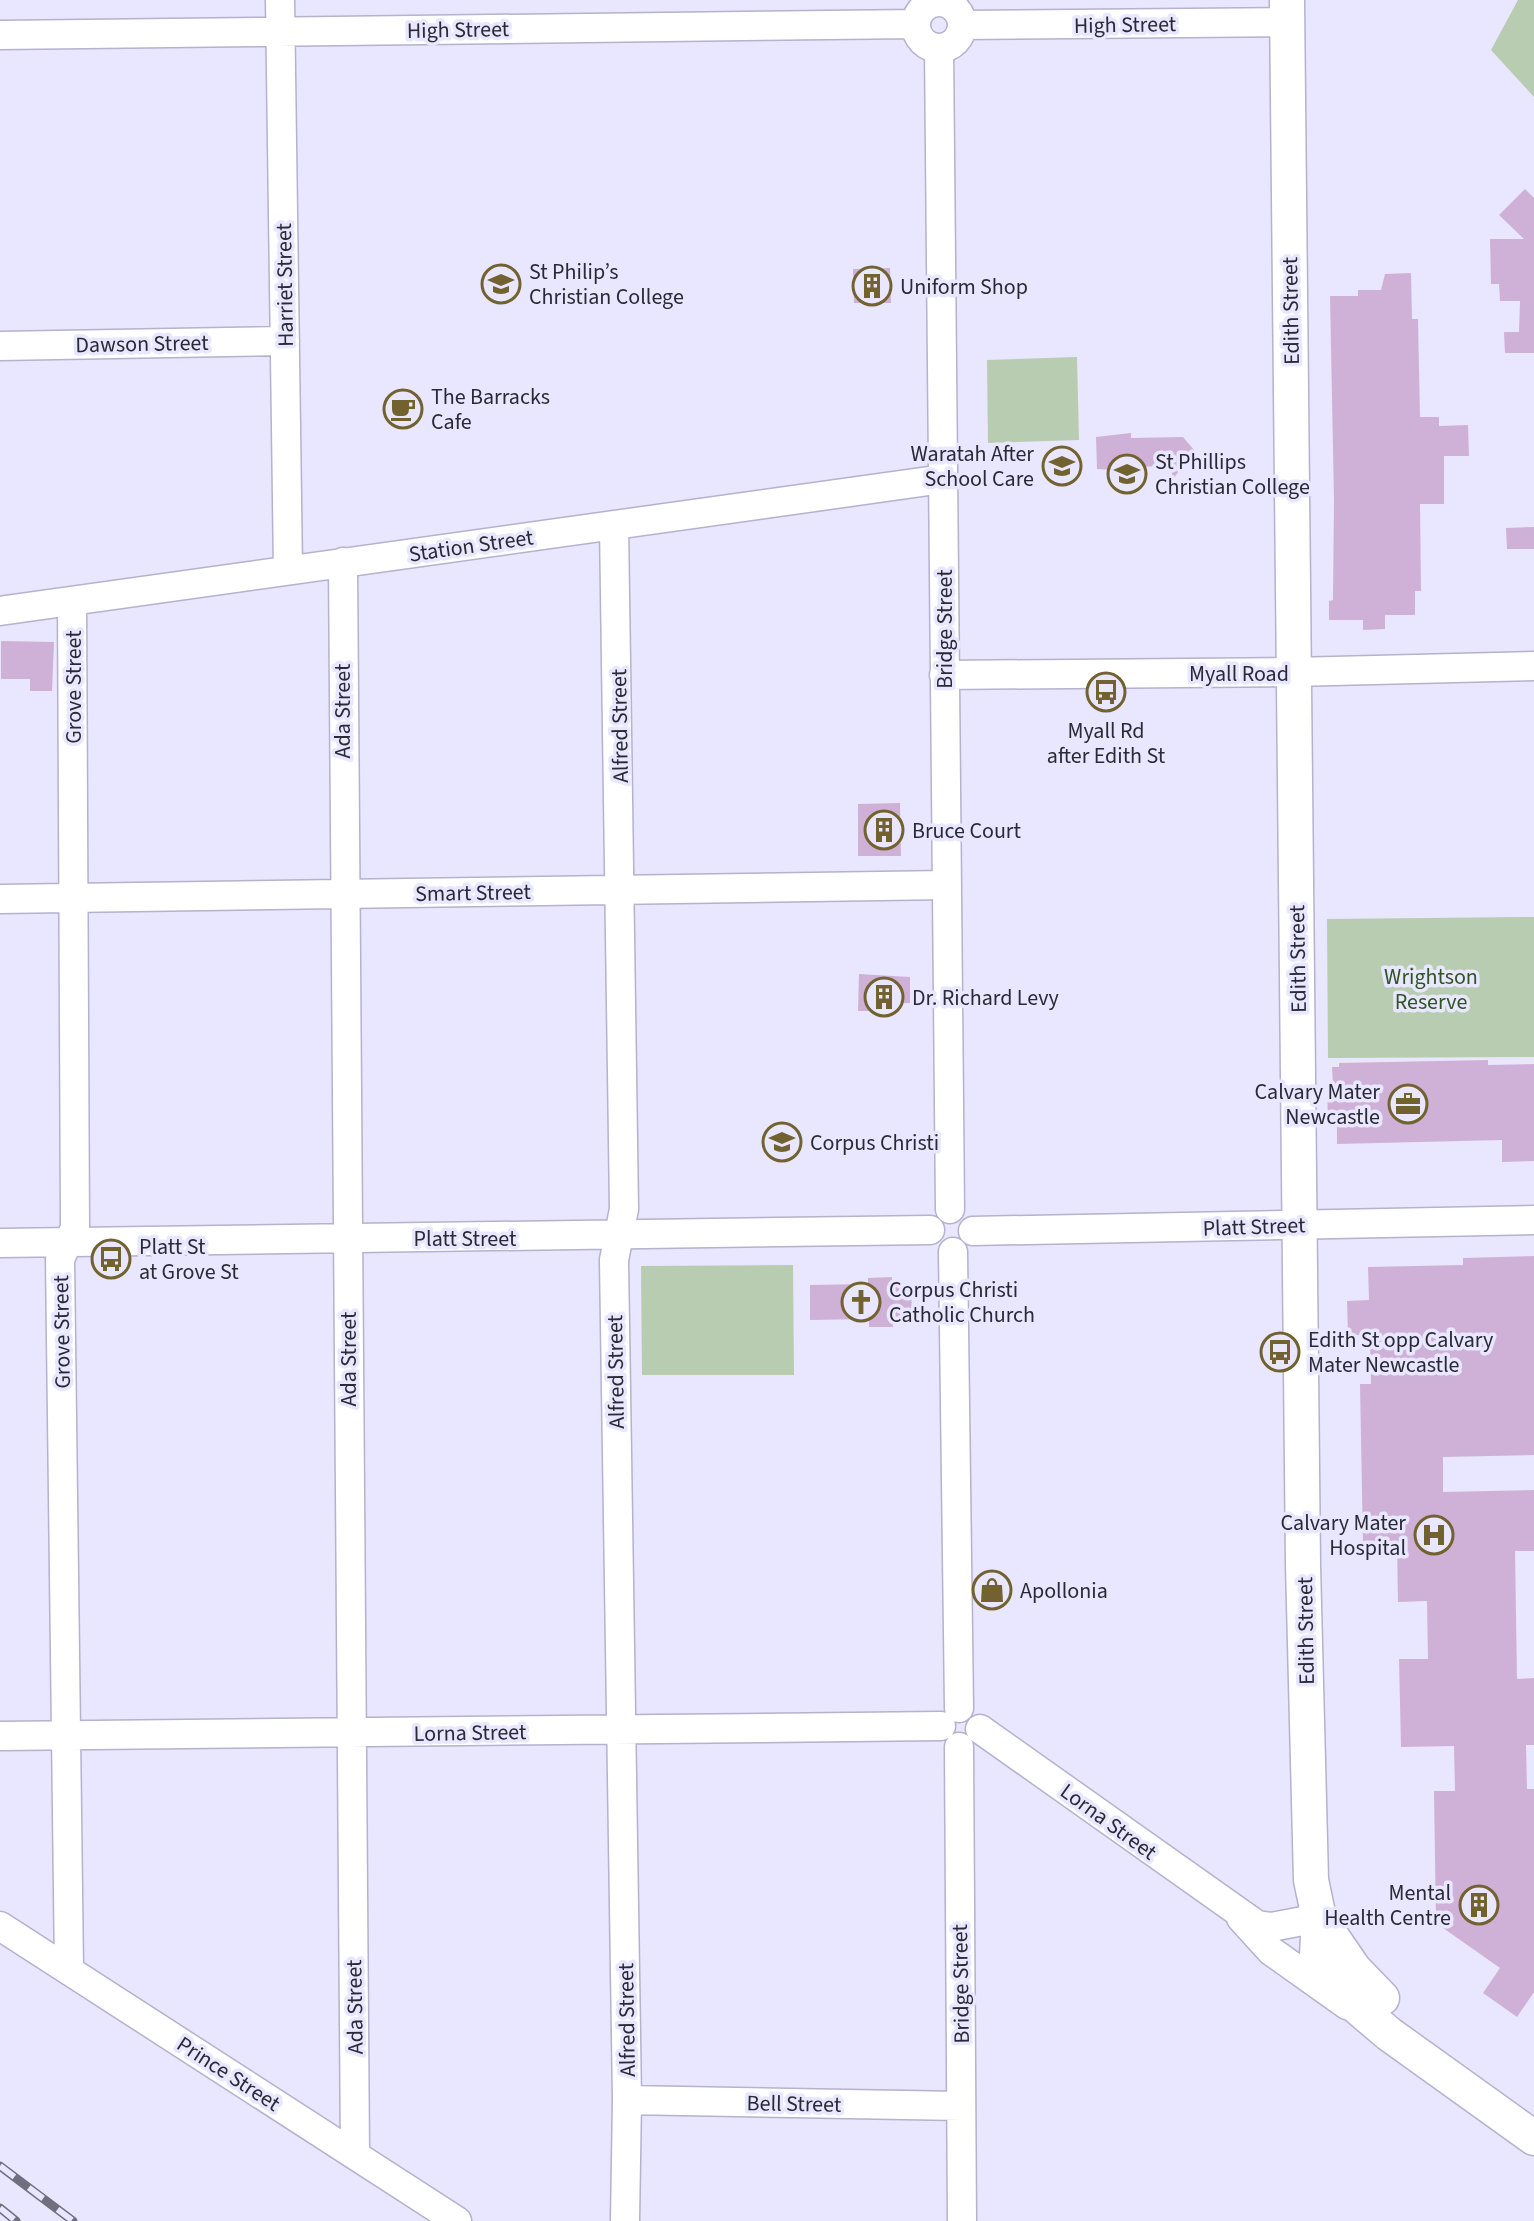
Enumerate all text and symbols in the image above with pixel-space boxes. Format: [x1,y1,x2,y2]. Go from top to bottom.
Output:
street label: High Street [1074,8,1177,42]
street label: High Street [407,13,510,47]
street label: Harriet Street [268,222,302,347]
place label: St Philip’s Christian College [529,256,684,313]
street label: Edith Street [1274,256,1308,365]
school or university icon: St Philip’s Christian College [480,263,522,305]
building icon: Uniform Shop [851,265,893,307]
place label: Uniform Shop [900,271,1028,303]
street label: Dawson Street [75,327,209,361]
place label: The Barracks Cafe [431,381,550,438]
cafe icon: The Barracks Cafe [382,388,424,430]
place label: Waratah After School Care [911,438,1034,495]
school or university icon: Waratah After School Care [1041,445,1083,487]
place label: St Phillips Christian College [1155,446,1310,503]
school or university icon: St Phillips Christian College [1106,453,1148,495]
street label: Station Street [407,521,536,571]
street label: Bridge Street [929,569,961,689]
street label: Grove Street [58,630,90,744]
street label: Myall Road [1189,658,1289,690]
street label: Ada Street [327,663,359,758]
street label: Alfred Street [603,668,637,783]
bus stop icon: Myall Rd after Edith St [1085,671,1127,713]
place label: Myall Rd after Edith St [1047,715,1166,772]
building icon: Bruce Court [863,809,905,851]
place label: Bruce Court [912,815,1022,847]
street label: Smart Street [415,876,532,910]
street label: Edith Street [1281,904,1315,1013]
park label: Wrightson Reserve [1384,961,1478,1018]
building icon: Dr. Richard Levy [863,976,905,1018]
place label: Dr. Richard Levy [912,982,1060,1014]
place label: Calvary Mater Newcastle [1254,1076,1380,1133]
office icon: Calvary Mater Newcastle [1387,1083,1429,1125]
school or university icon: Corpus Christi [761,1121,803,1163]
place label: Corpus Christi [810,1127,939,1159]
street label: Platt Street [1202,1209,1307,1245]
street label: Platt Street [414,1223,517,1255]
place label: Platt St at Grove St [139,1231,239,1288]
bus stop icon: Platt St at Grove St [90,1238,132,1280]
street label: Grove Street [45,1274,79,1389]
place label: Corpus Christi Catholic Church [889,1274,1035,1331]
church icon: Corpus Christi Catholic Church [840,1281,882,1323]
street label: Ada Street [333,1311,365,1406]
street label: Alfred Street [599,1314,633,1429]
place label: Edith St opp Calvary Mater Newcastle [1308,1324,1494,1381]
bus stop icon: Edith St opp Calvary Mater Newcastle [1259,1331,1301,1373]
place label: Calvary Mater Hospital [1280,1507,1406,1564]
hospital icon: Calvary Mater Hospital [1413,1514,1455,1556]
shop icon: Apollonia [971,1569,1013,1611]
place label: Apollonia [1020,1575,1108,1607]
street label: Edith Street [1289,1576,1323,1685]
street label: Lorna Street [413,1716,527,1750]
street label: Lorna Street [1053,1776,1164,1868]
place label: Mental Health Centre [1324,1877,1451,1934]
building icon: Mental Health Centre [1458,1884,1500,1926]
street label: Bridge Street [944,1923,978,2044]
street label: Ada Street [338,1959,372,2055]
street label: Alfred Street [610,1962,644,2077]
street label: Prince Street [170,2028,287,2120]
street label: Bell Street [746,2087,842,2121]

